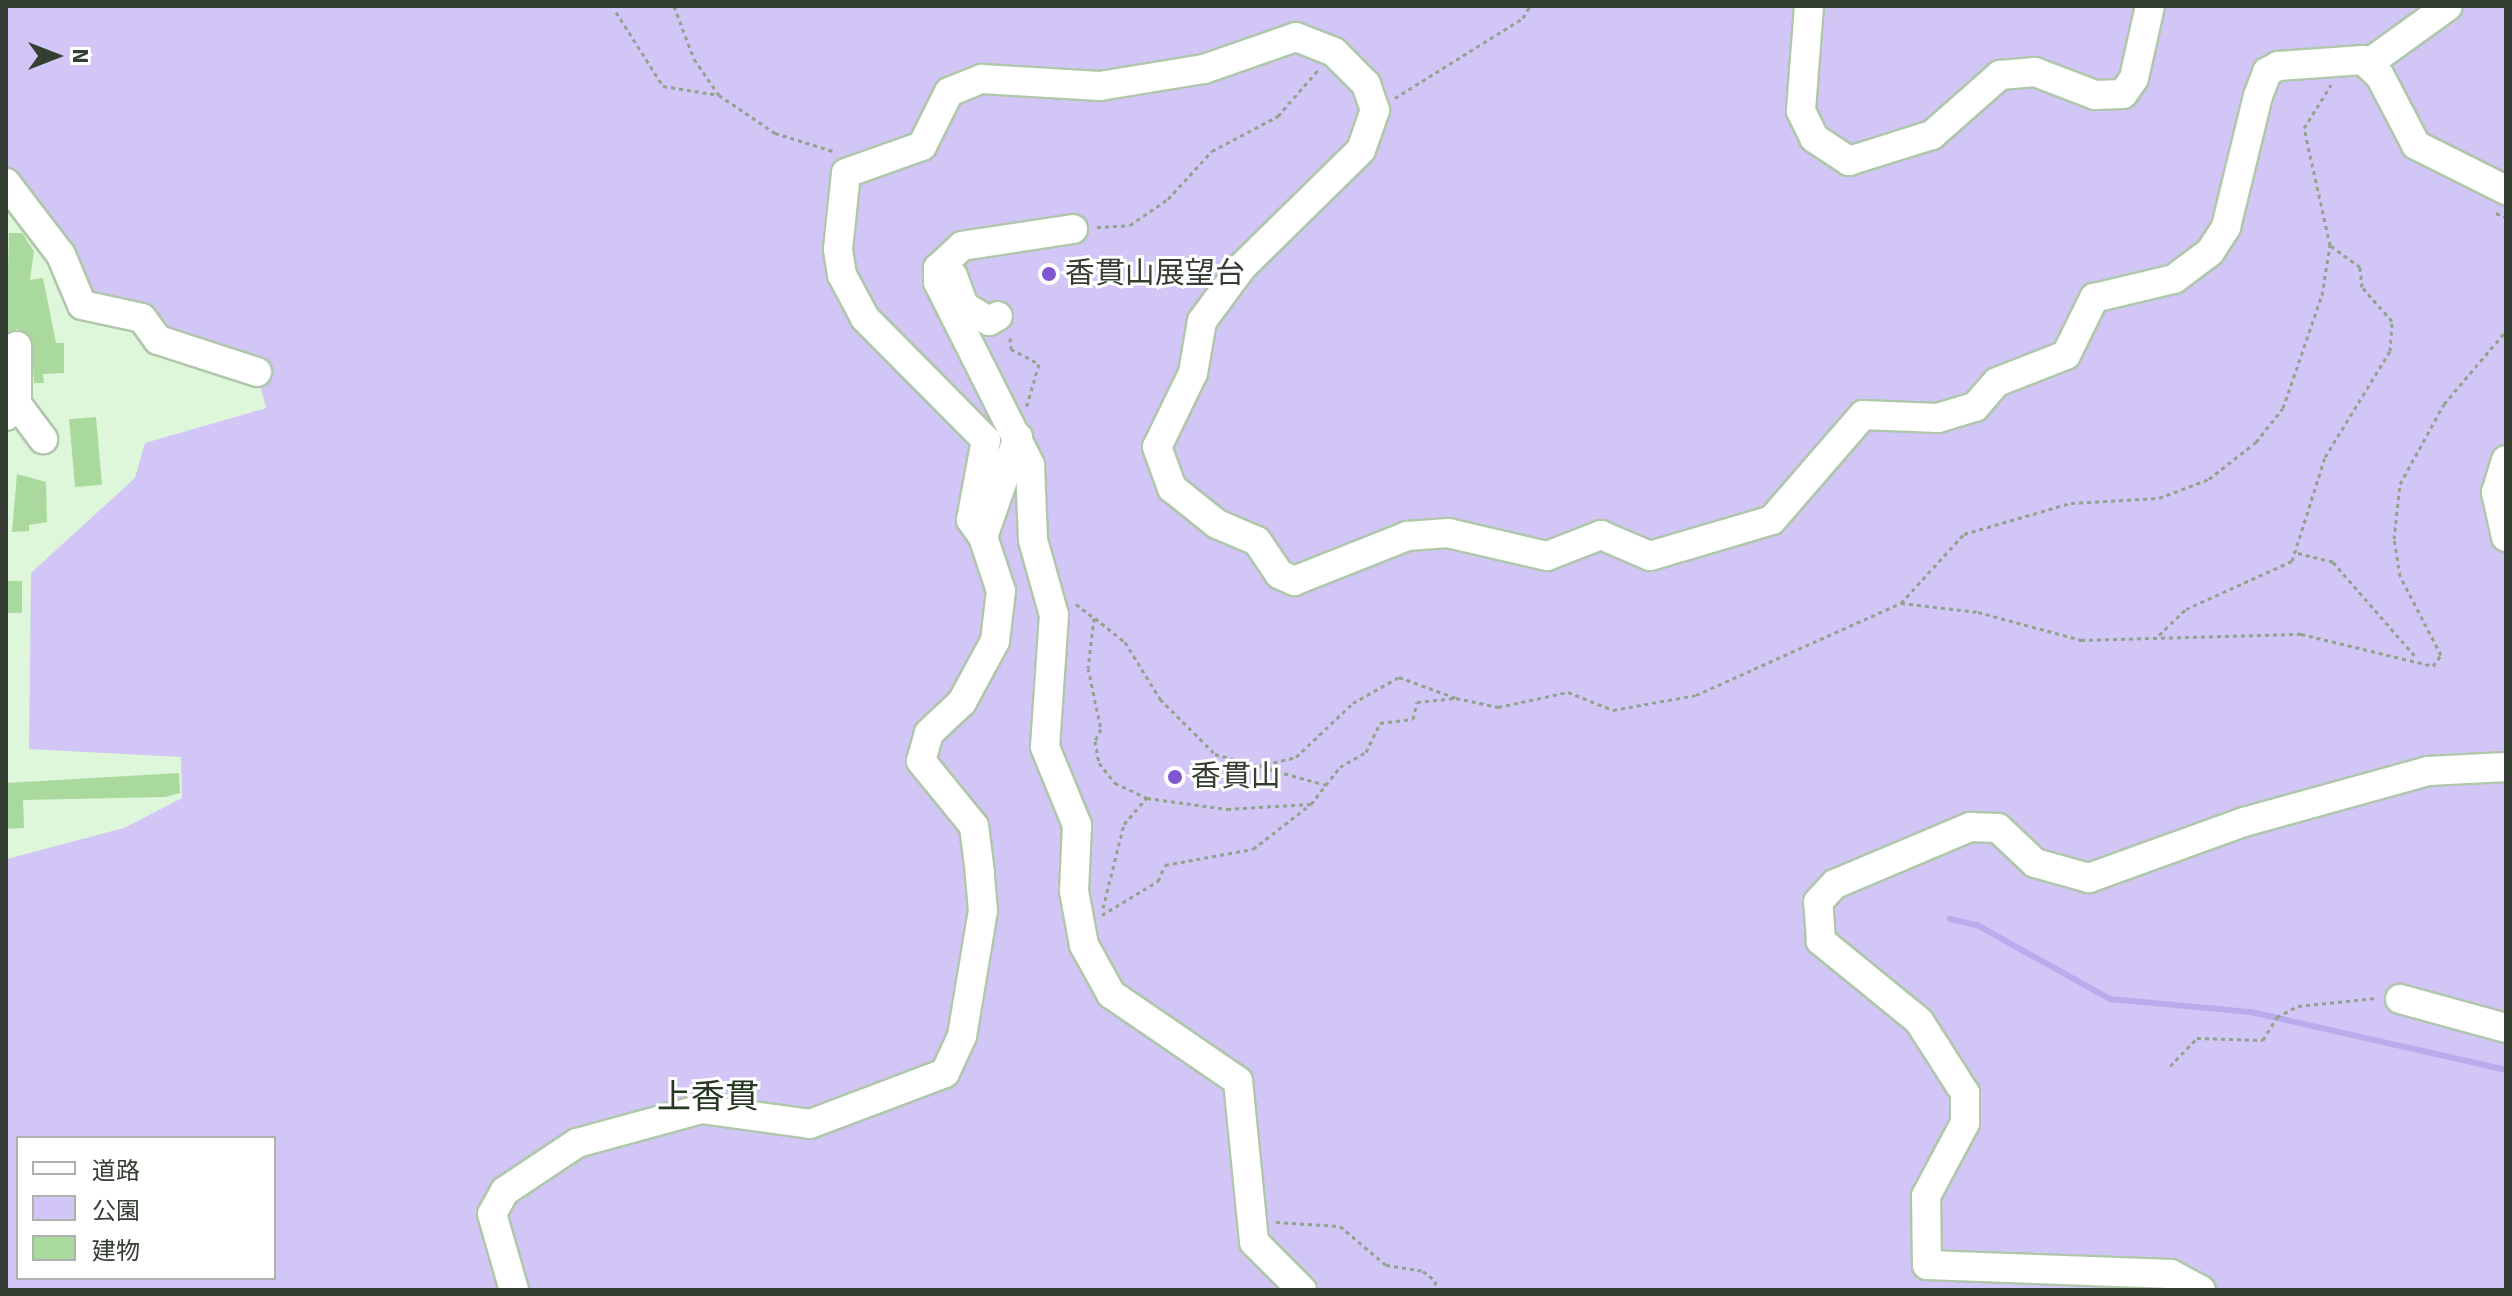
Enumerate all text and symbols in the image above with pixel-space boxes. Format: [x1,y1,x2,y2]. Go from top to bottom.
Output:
north arrow [16,16,96,96]
text: N [67,48,94,64]
place label: 香貫山展望台 [1065,256,1245,292]
marker: 香貫山展望台 [1040,265,1058,283]
place label: 香貫山 [1191,759,1281,795]
marker: 香貫山 [1166,768,1184,786]
district label: 上香貫 [657,1078,759,1118]
legend [16,1136,276,1280]
text: 道路 [92,1156,140,1186]
text: 公園 [92,1196,140,1226]
text: 建物 [92,1236,140,1266]

